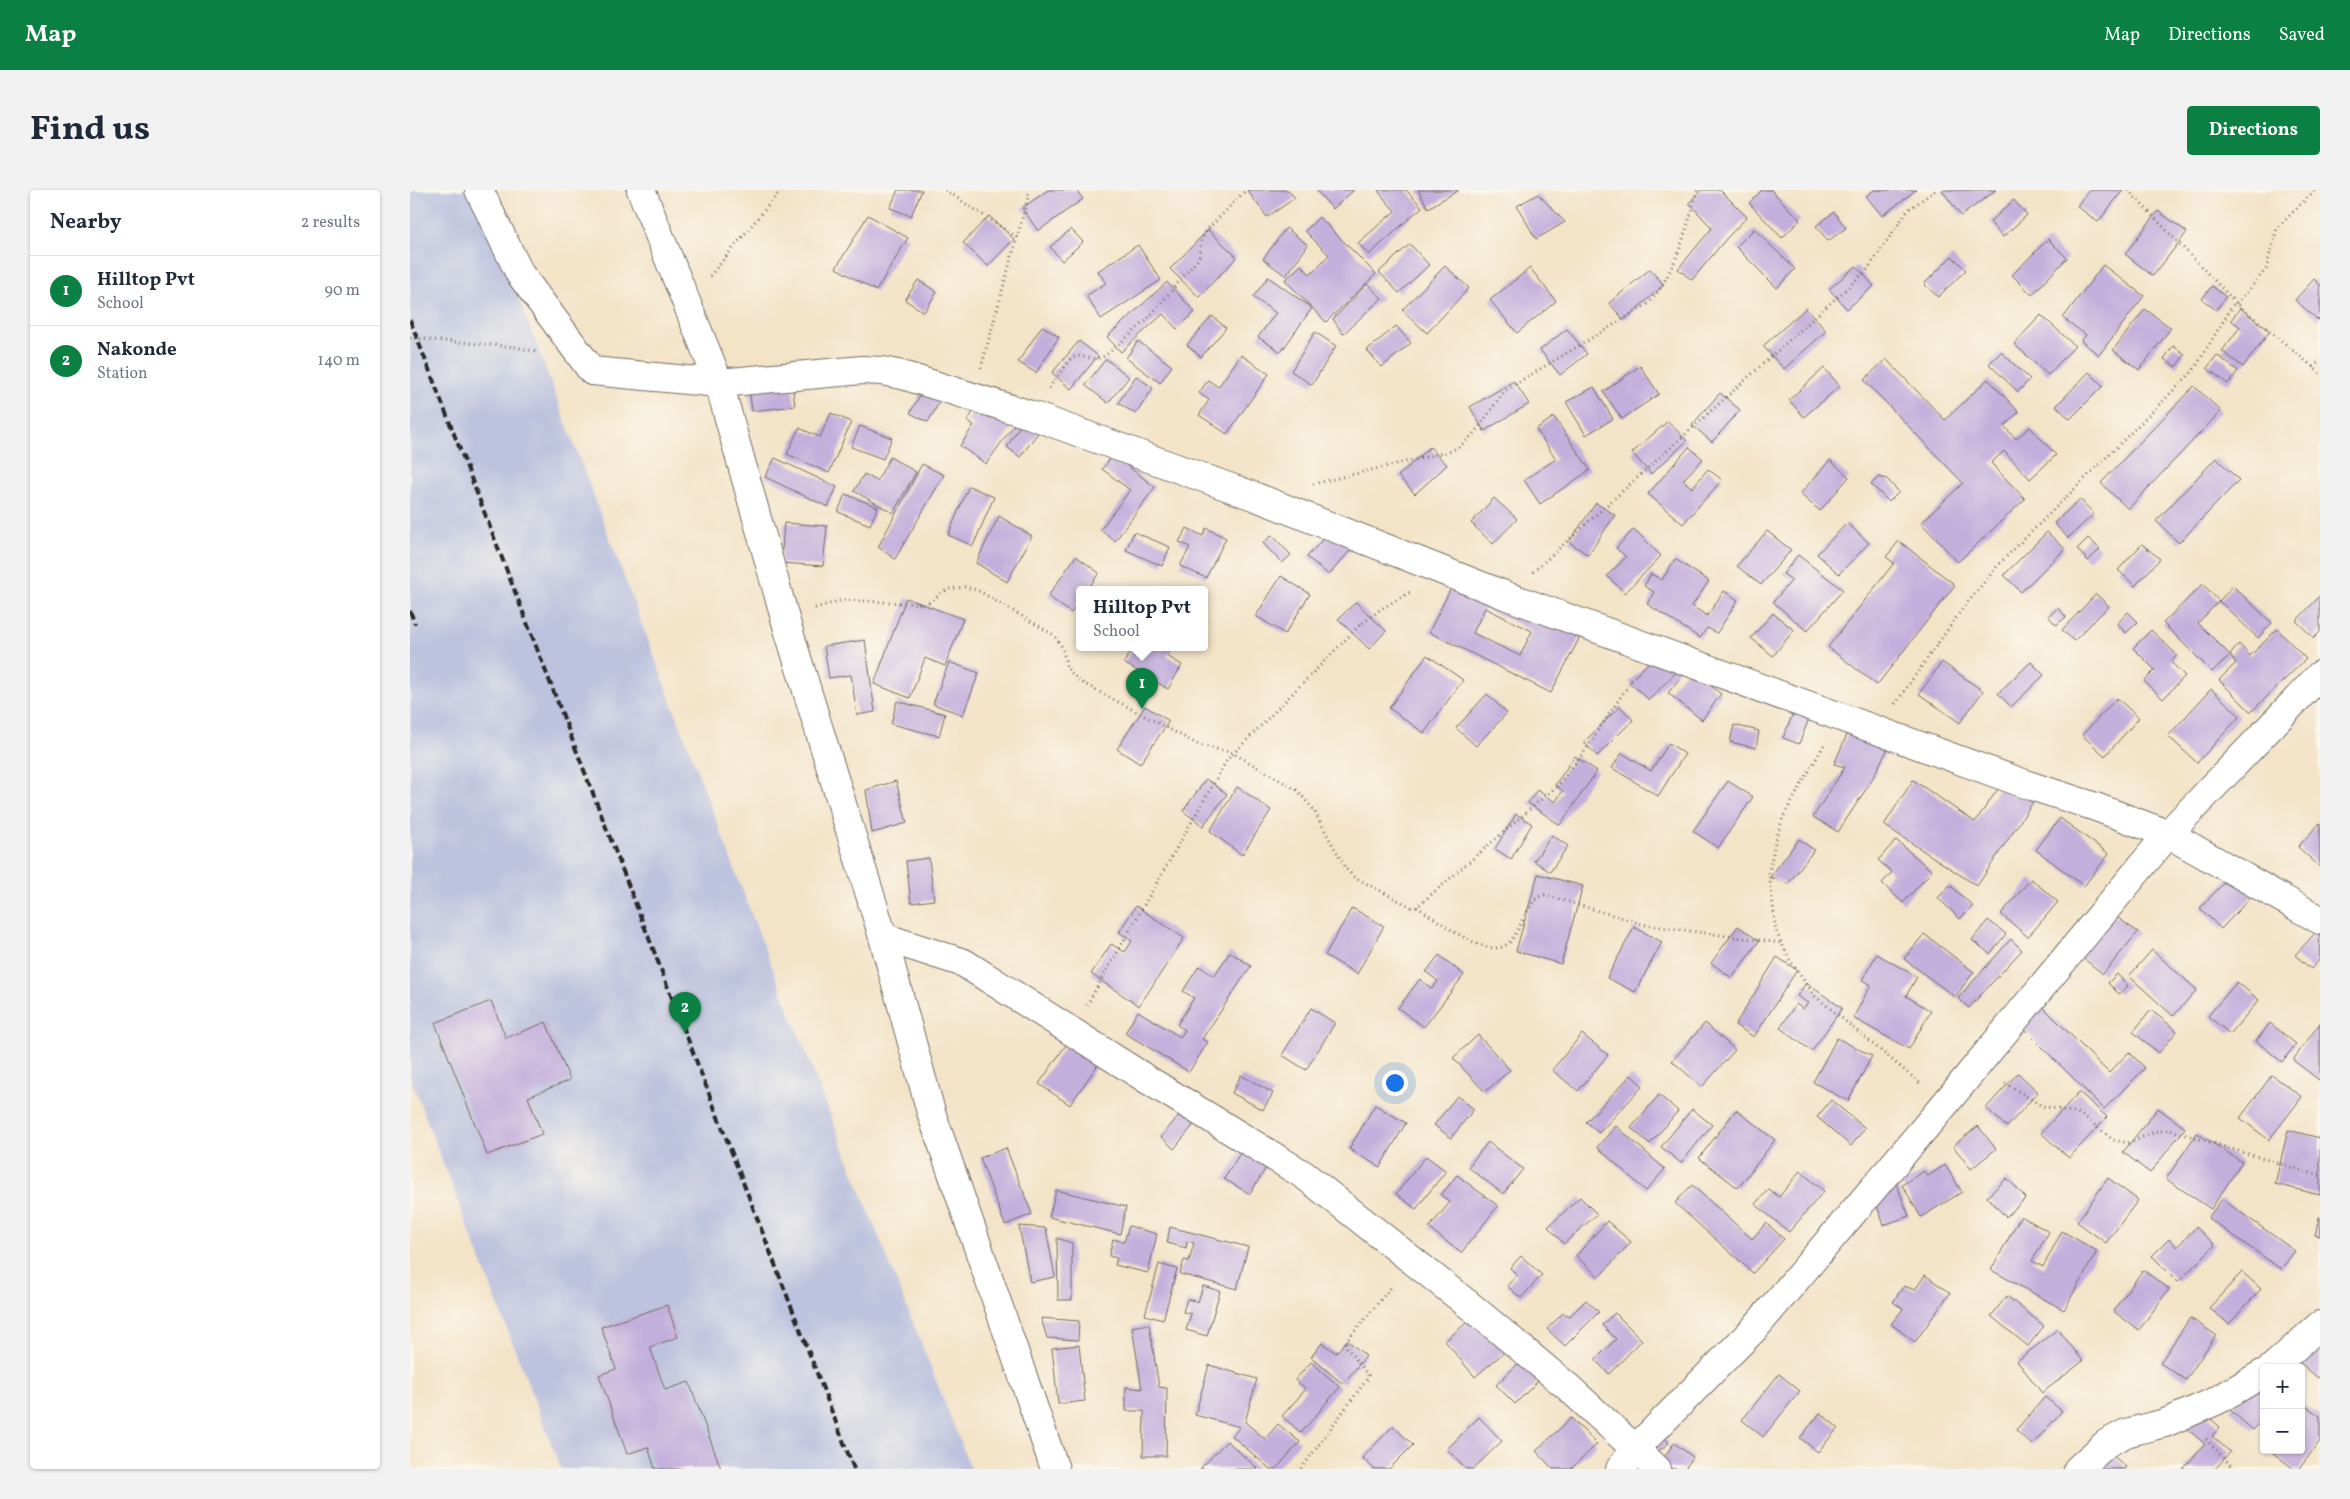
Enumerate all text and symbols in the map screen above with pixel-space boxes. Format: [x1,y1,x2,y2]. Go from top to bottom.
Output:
text: Map [25,18,76,52]
text: Map [2104,23,2140,48]
text: Directions [2168,23,2251,48]
text: Saved [2279,23,2325,48]
text: Find us [30,106,150,154]
button: Directions [2187,106,2320,155]
text: Nearby [50,208,121,237]
text: 2 results [301,212,360,234]
text: Hilltop Pvt [97,267,195,293]
text: 1 [63,280,69,302]
text: 90 m [324,280,360,302]
text: School [97,293,144,315]
text: Nakonde [97,337,177,363]
text: 2 [62,350,70,372]
text: 140 m [318,350,360,372]
text: Station [97,363,148,385]
popup [1076,586,1208,651]
text: Hilltop Pvt [1093,595,1191,621]
text: School [1093,621,1140,643]
pin: 1 [1126,668,1158,709]
pin: 2 [669,992,701,1033]
your location [1382,1070,1408,1096]
map controls [2260,1364,2305,1454]
button: + [2260,1364,2305,1409]
button: − [2260,1409,2305,1454]

